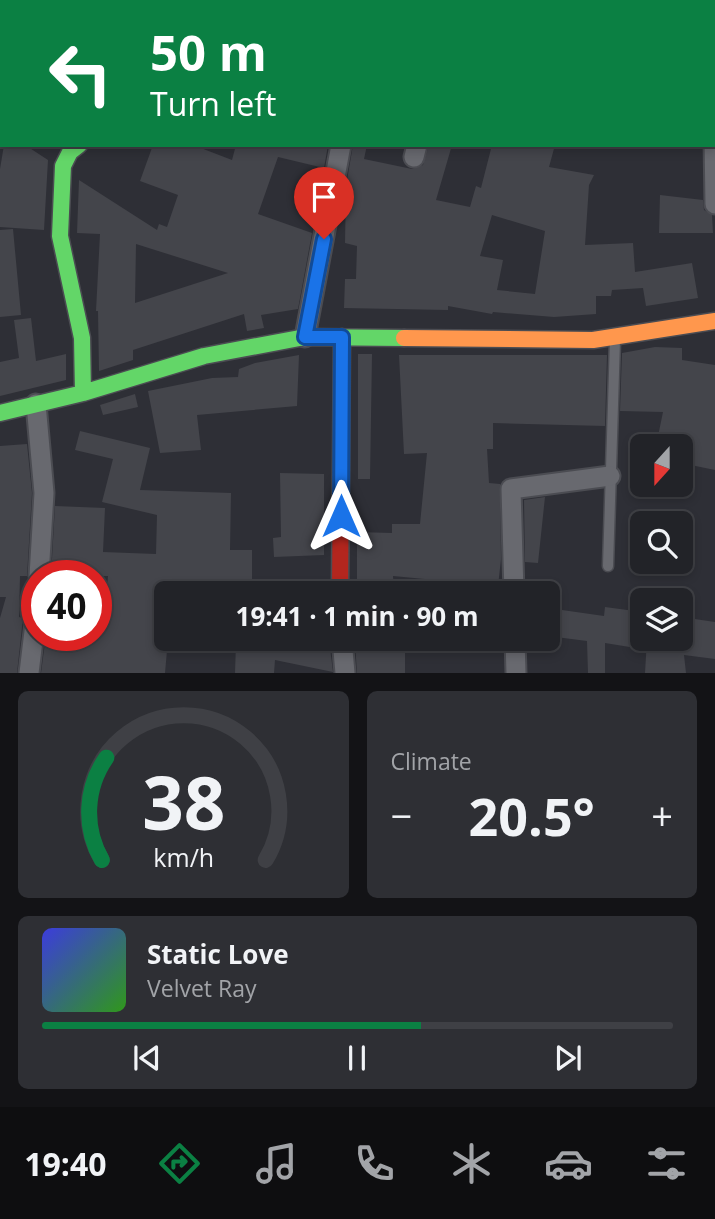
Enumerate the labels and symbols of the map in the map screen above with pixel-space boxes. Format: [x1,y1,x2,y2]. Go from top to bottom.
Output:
pin [294,167,354,239]
north arrow [630,434,693,497]
position arrow [304,479,378,553]
speed limit sign: 40 [21,560,112,651]

